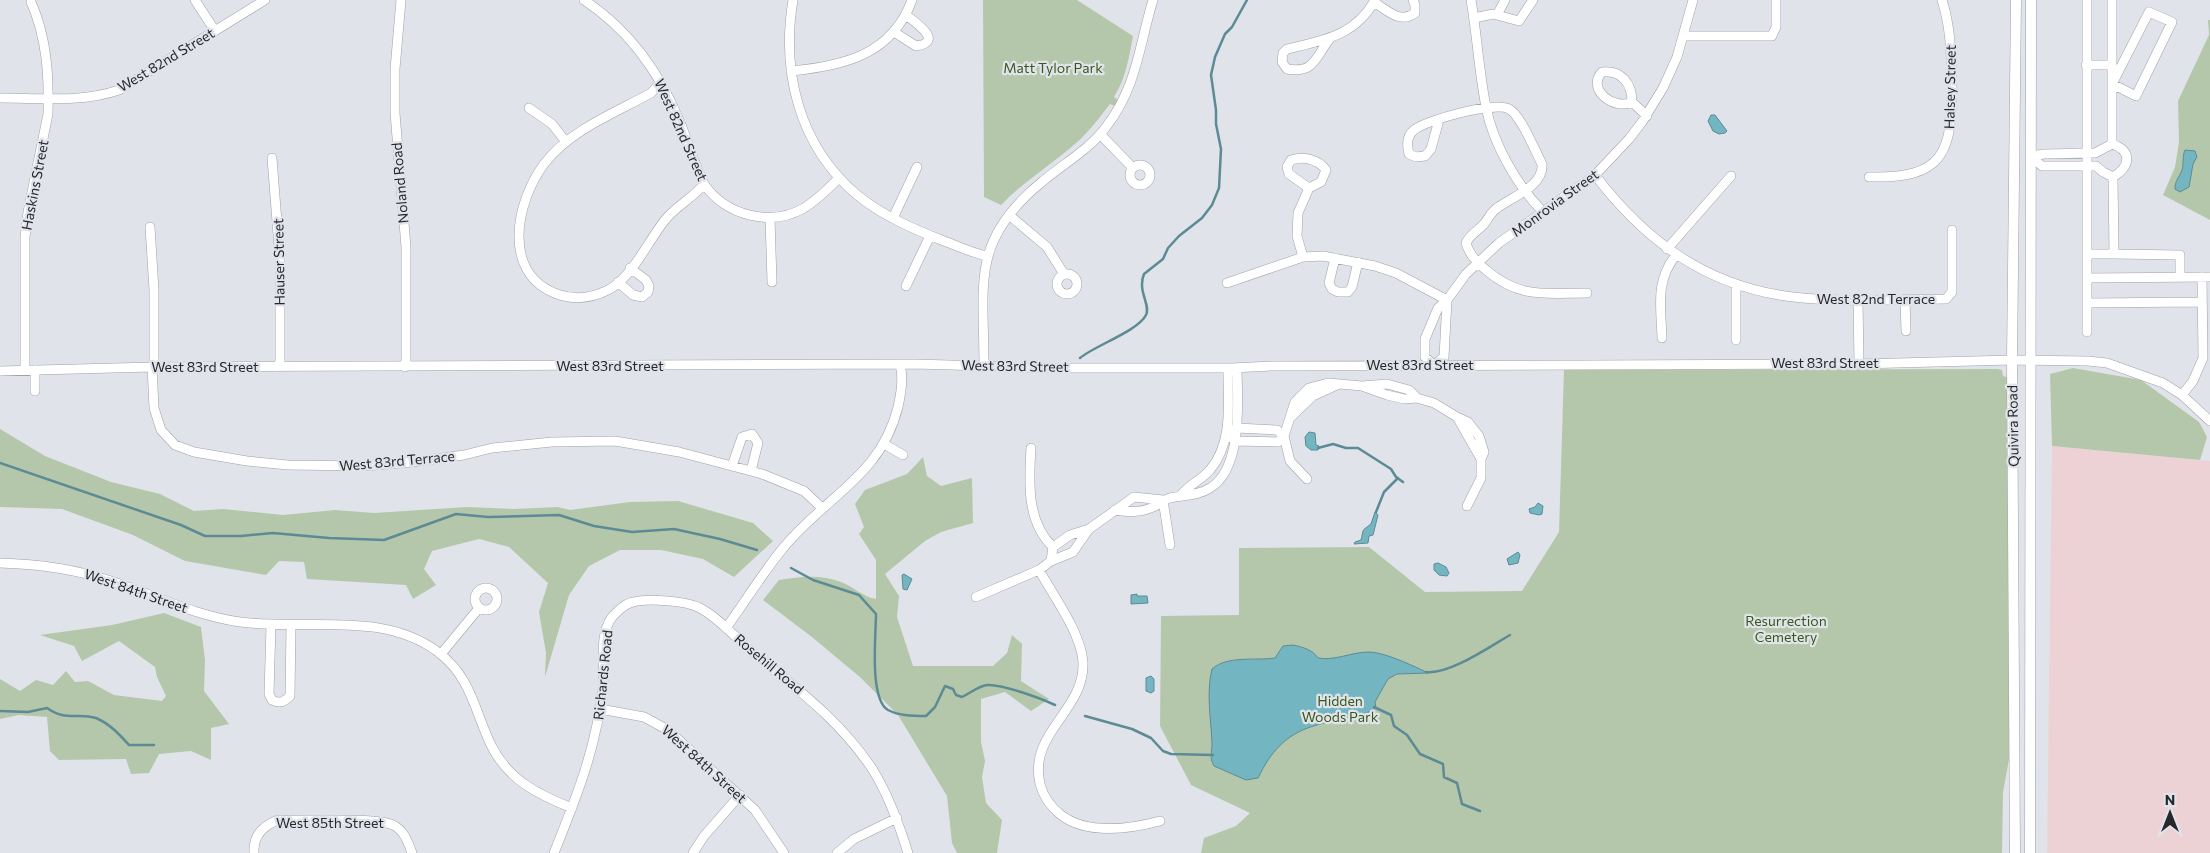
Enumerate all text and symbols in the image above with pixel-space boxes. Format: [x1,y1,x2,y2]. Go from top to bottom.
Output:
street label: West 82nd Street [114,24,217,95]
street label: Halsey Street [1940,44,1959,129]
park label: Matt Tylor Park [1003,59,1103,76]
street label: West 82nd Street [651,76,712,184]
street label: Haskins Street [17,138,52,232]
street label: Noland Road [387,142,412,224]
street label: Monrovia Street [1508,165,1602,240]
street label: Hauser Street [269,218,288,306]
street label: West 82nd Terrace [1817,290,1935,307]
street label: West 83rd Street [1771,354,1879,371]
street label: West 83rd Street [961,356,1069,375]
street label: West 83rd Street [1366,356,1474,373]
street label: West 83rd Street [556,357,664,374]
street label: West 83rd Street [151,358,259,375]
street label: Quivira Road [2003,385,2022,467]
street label: West 83rd Terrace [338,447,455,474]
street label: West 84th Street [82,565,190,616]
park label: Resurrection Cemetery [1745,612,1827,645]
street label: Richards Road [589,629,616,721]
street label: Rosehill Road [731,630,807,697]
park label: Hidden Woods Park [1302,692,1379,725]
street label: West 84th Street [658,721,750,806]
north arrow [2145,788,2195,838]
text: N [2165,791,2175,808]
street label: West 85th Street [276,814,384,831]

